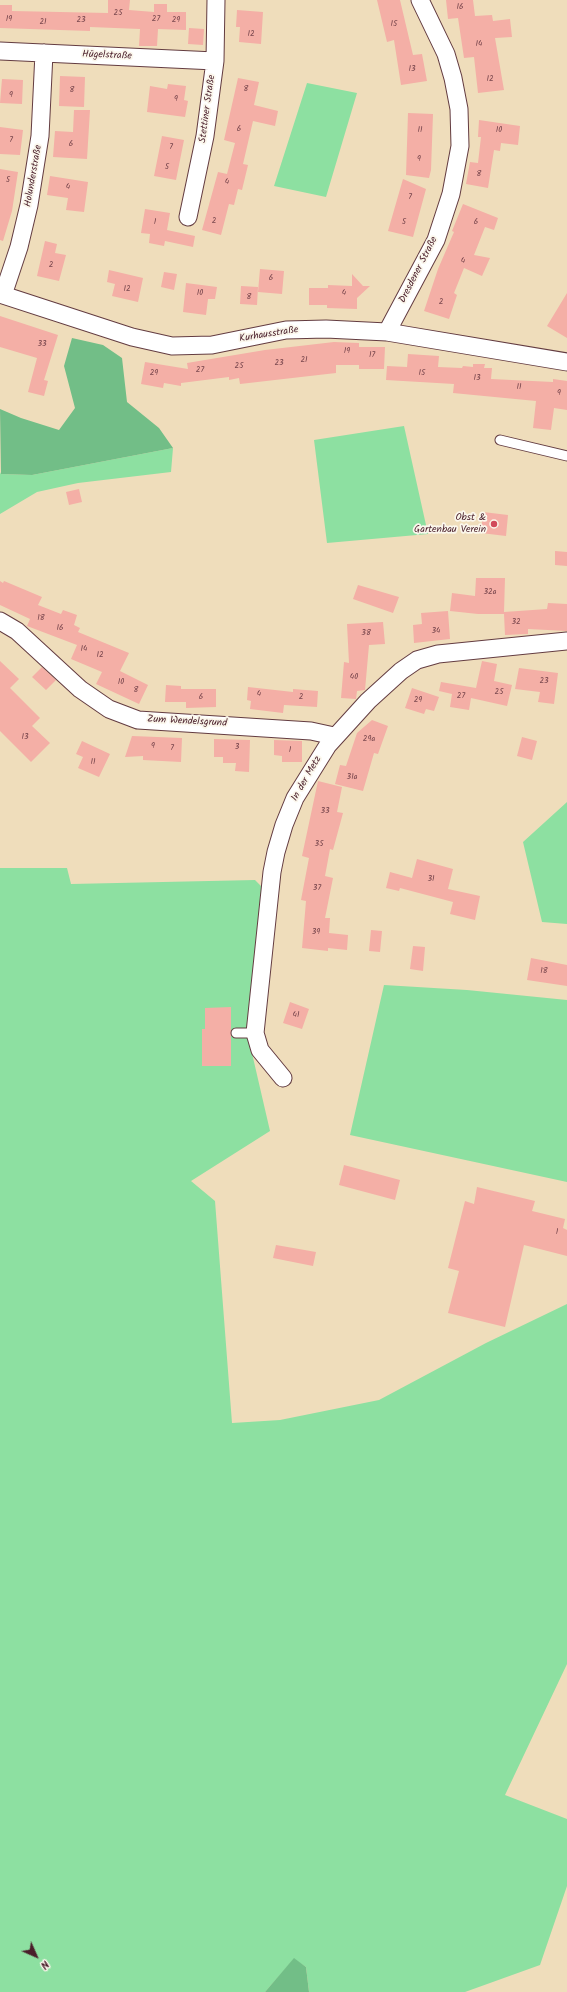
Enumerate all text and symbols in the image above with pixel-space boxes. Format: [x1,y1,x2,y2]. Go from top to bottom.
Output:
house number: 16 [457,3,463,13]
house number: 25 [114,9,122,19]
house number: 19 [6,15,12,25]
house number: 27 [152,15,160,25]
house number: 23 [76,16,86,26]
house number: 29 [172,16,180,26]
house number: 21 [39,18,47,28]
house number: 15 [391,20,397,30]
house number: 12 [247,30,255,40]
house number: 14 [476,40,482,50]
street label: Hügelstraße [82,49,132,63]
house number: 13 [408,65,416,75]
street label: Stettiner Straße [197,74,219,144]
house number: 12 [486,75,494,85]
house number: 8 [244,85,248,95]
house number: 8 [70,86,74,96]
house number: 9 [9,91,13,101]
house number: 9 [174,95,178,105]
house number: 6 [237,125,241,135]
house number: 11 [417,126,423,136]
house number: 10 [496,126,502,136]
house number: 7 [9,136,13,146]
house number: 6 [69,140,73,150]
house number: 7 [169,143,173,153]
street label: Holunderstraße [23,144,45,208]
house number: 9 [417,155,421,165]
house number: 5 [165,163,169,173]
house number: 8 [477,170,481,180]
house number: 5 [6,176,10,186]
house number: 4 [225,178,229,188]
house number: 4 [66,183,70,193]
house number: 7 [408,193,412,203]
house number: 2 [212,217,216,227]
house number: 1 [154,218,156,228]
house number: 5 [402,218,406,228]
house number: 6 [474,218,478,228]
street label: Dresdener Straße [397,235,441,305]
house number: 4 [461,257,465,267]
house number: 2 [49,261,53,271]
house number: 6 [269,274,273,284]
house number: 12 [123,285,131,295]
house number: 10 [197,289,203,299]
house number: 4 [342,289,346,299]
house number: 8 [247,293,251,303]
house number: 2 [439,298,443,308]
street label: Kurhausstraße [239,324,299,346]
house number: 33 [37,340,47,350]
house number: 19 [344,347,350,357]
house number: 17 [369,351,375,361]
house number: 21 [300,356,308,366]
house number: 23 [274,359,284,369]
house number: 25 [235,362,243,372]
house number: 27 [196,366,204,376]
house number: 29 [150,369,158,379]
house number: 15 [419,369,425,379]
house number: 13 [473,374,481,384]
house number: 11 [516,383,522,393]
house number: 9 [557,389,561,399]
place label: Obst & Gartenbau Verein [414,512,486,536]
marker: Obst & Gartenbau Verein [489,519,499,529]
house number: 32a [484,588,496,598]
house number: 18 [37,614,45,624]
house number: 32 [511,618,521,628]
house number: 16 [57,624,63,634]
house number: 34 [432,627,440,637]
house number: 38 [361,629,371,639]
house number: 14 [81,645,87,655]
house number: 12 [96,651,104,661]
house number: 40 [350,673,358,683]
house number: 23 [539,677,549,687]
house number: 10 [118,678,124,688]
house number: 8 [134,686,138,696]
house number: 25 [495,688,503,698]
house number: 4 [257,690,261,700]
house number: 27 [457,692,465,702]
house number: 6 [199,693,203,703]
house number: 2 [299,693,303,703]
house number: 29 [414,696,422,706]
street label: Zum Wendelsgrund [147,714,227,730]
house number: 13 [21,733,29,743]
house number: 29a [363,735,375,745]
house number: 9 [151,742,155,752]
house number: 3 [235,743,239,753]
house number: 7 [170,744,174,754]
house number: 1 [289,746,291,756]
street label: In der Metz [289,754,325,804]
house number: 11 [90,758,96,768]
house number: 31a [347,773,357,783]
house number: 33 [320,807,330,817]
house number: 35 [315,840,323,850]
house number: 31 [427,875,435,885]
house number: 37 [313,884,321,894]
house number: 39 [312,928,320,938]
house number: 18 [540,967,548,977]
house number: 41 [293,1011,299,1021]
house number: 1 [556,1228,558,1238]
north arrow [16,1936,56,1976]
text: N [36,1956,53,1973]

